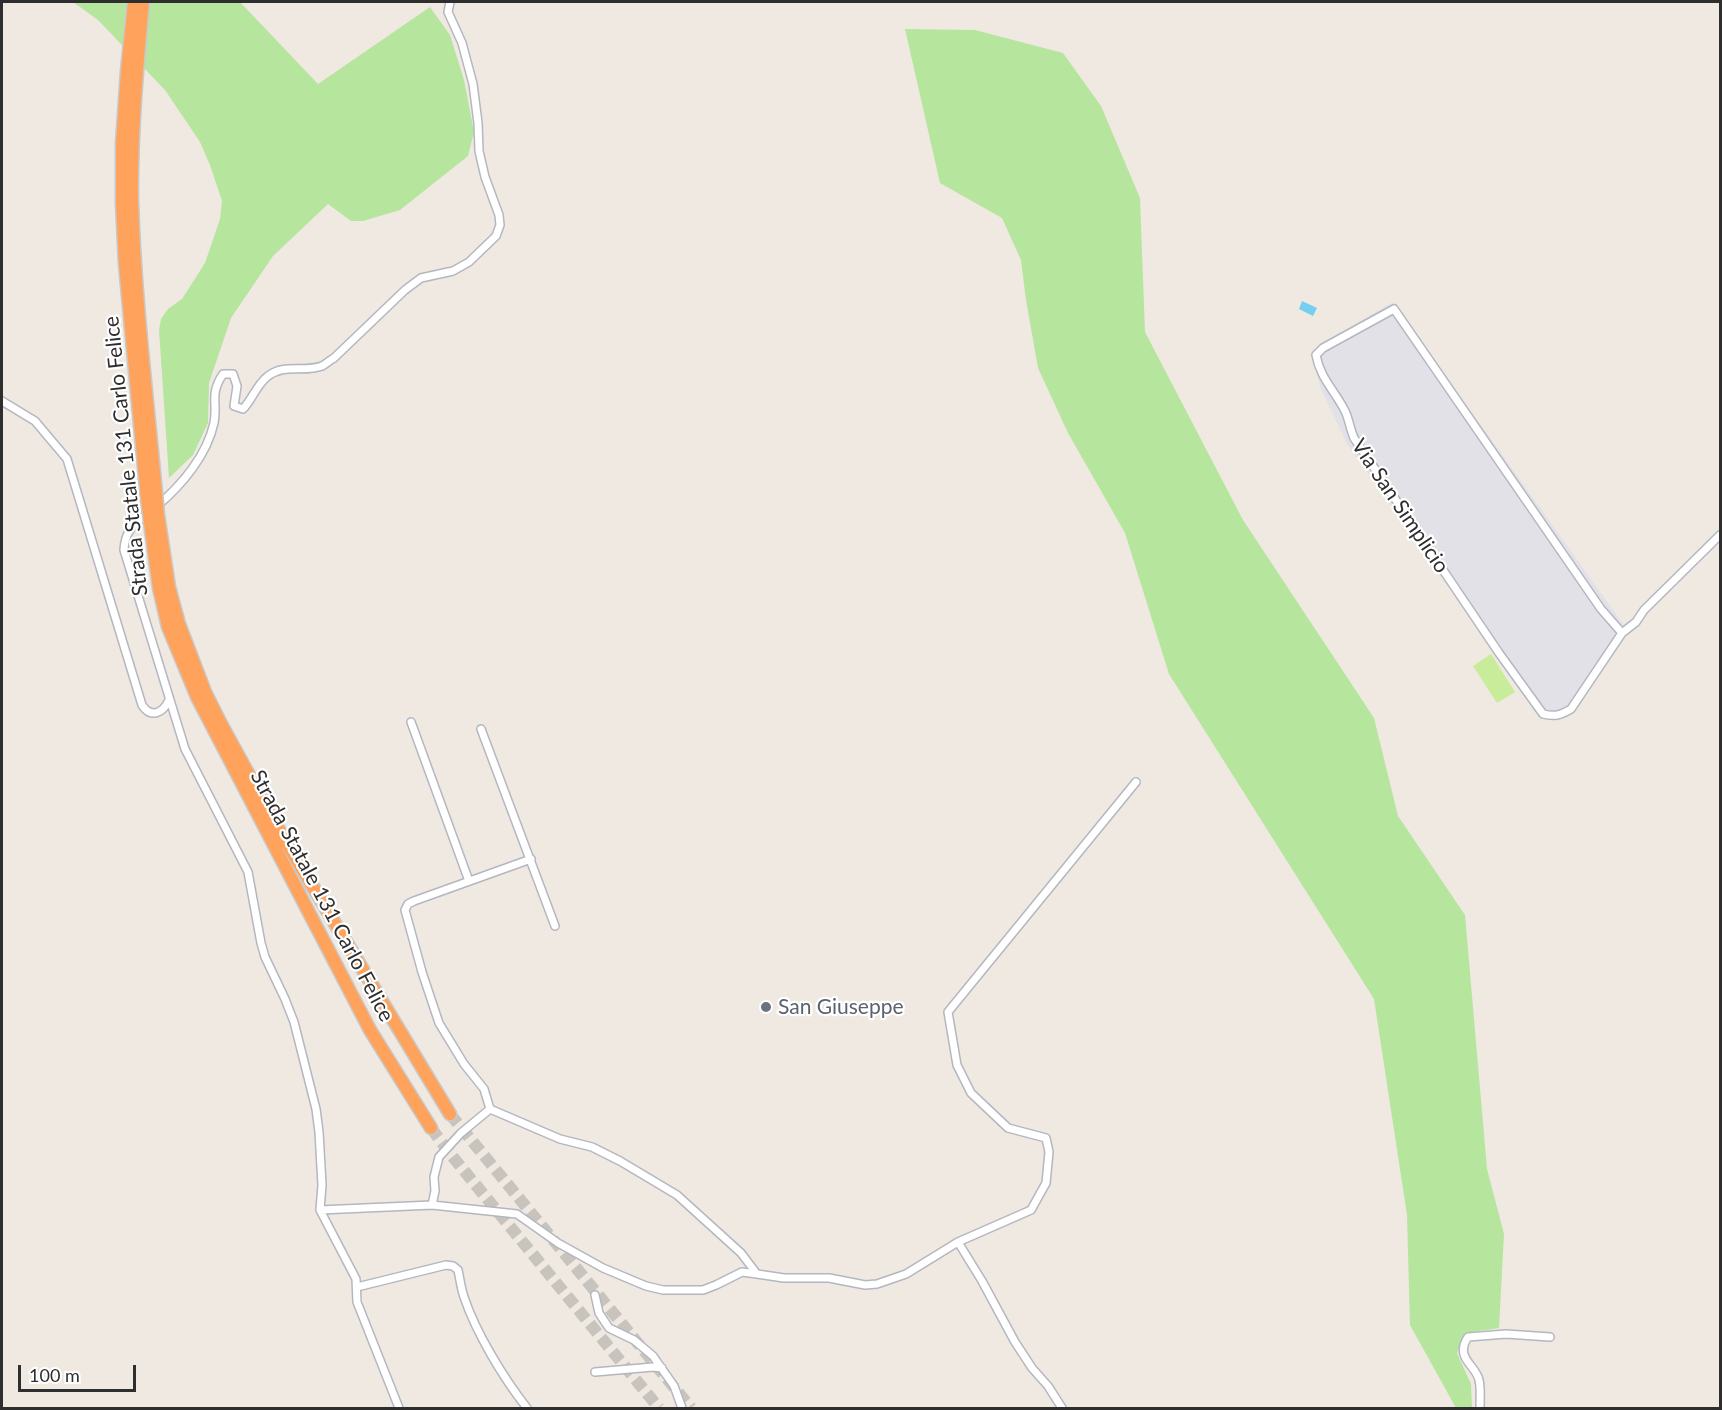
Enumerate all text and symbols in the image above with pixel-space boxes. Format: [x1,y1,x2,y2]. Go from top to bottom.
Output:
street label: Strada Statale 131 Carlo Felice [99,315,153,597]
street label: Via San Simplicio [1346,434,1454,578]
street label: Strada Statale 131 Carlo Felice [245,766,399,1026]
place label: San Giuseppe [778,994,904,1020]
marker: San Giuseppe [759,1000,773,1014]
scale bar [21,1353,140,1391]
text: 100 m [29,1364,80,1386]

